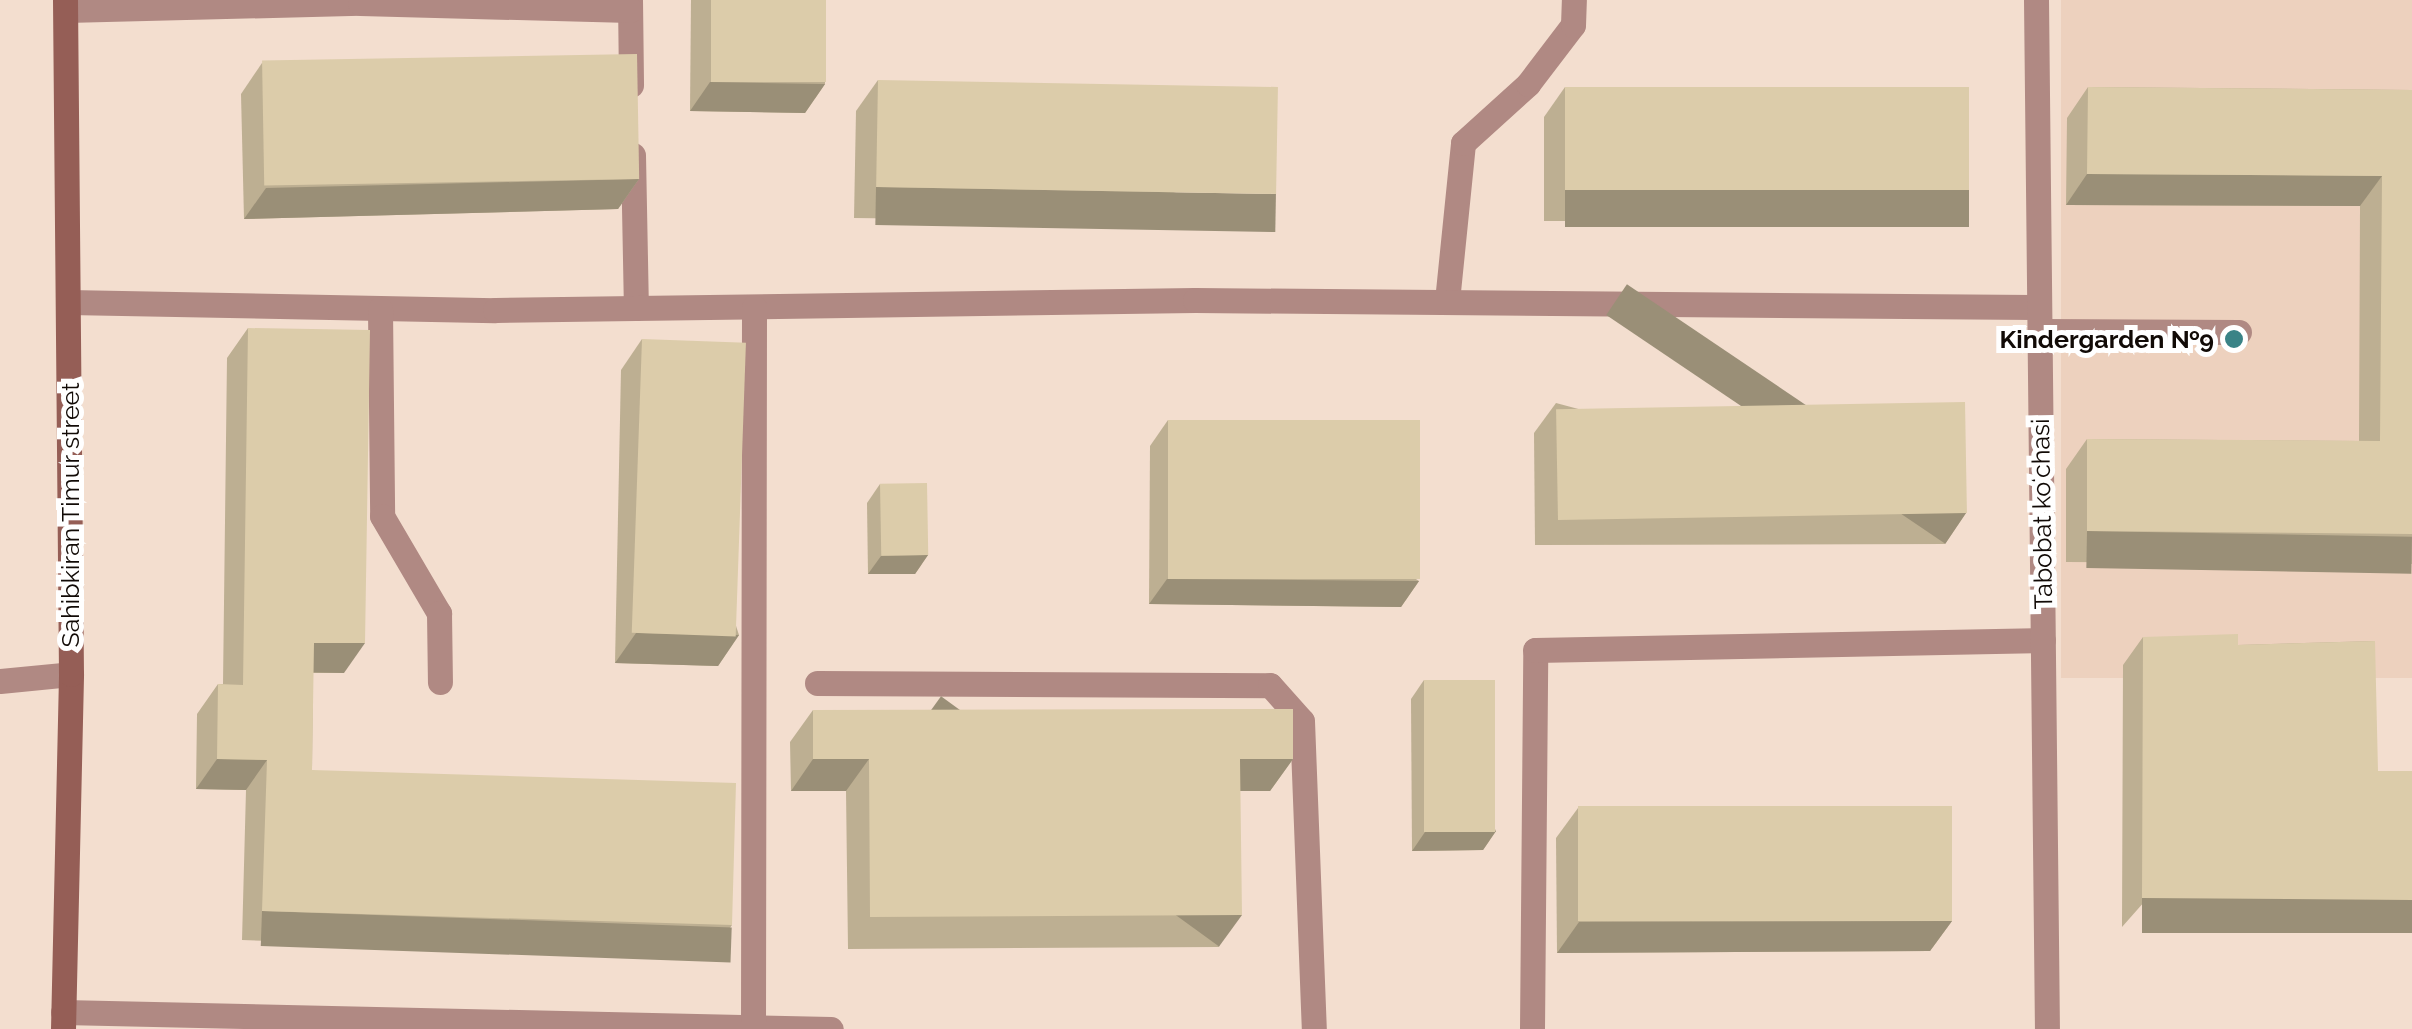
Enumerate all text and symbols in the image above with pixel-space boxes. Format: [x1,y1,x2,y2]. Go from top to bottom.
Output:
place label: Kindergarden №9 [2000,324,2214,354]
marker: Kindergarden №9 [2223,328,2245,350]
street label: Sahibkiran Timur street [55,382,85,648]
street label: Tabobat koʻchasi [2025,418,2059,610]

